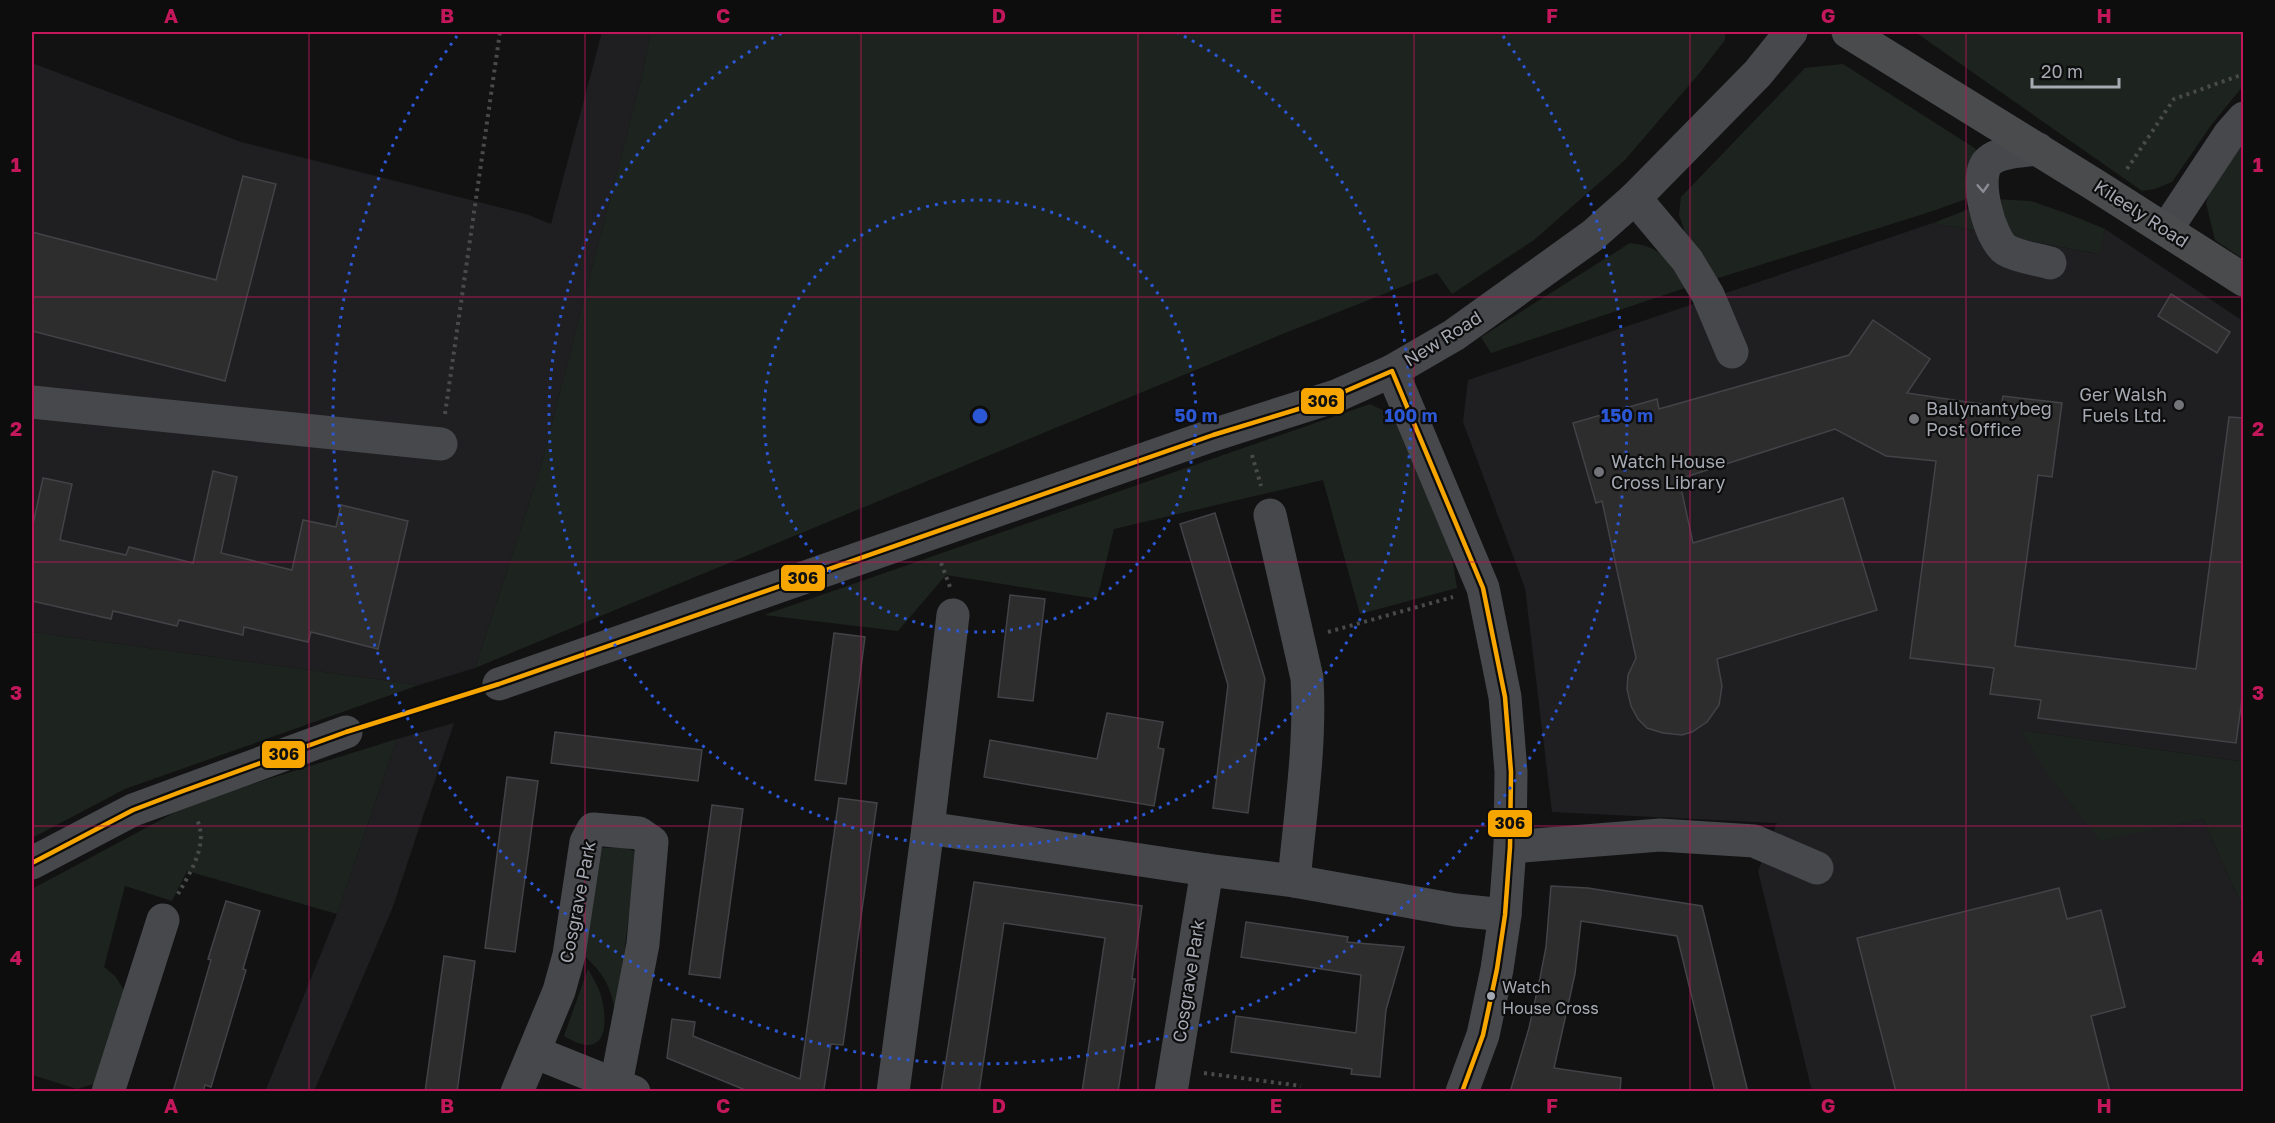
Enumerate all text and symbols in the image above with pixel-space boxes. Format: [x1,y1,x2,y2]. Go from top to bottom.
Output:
text: A [164,3,178,27]
text: B [440,3,454,27]
text: C [716,3,730,27]
text: D [992,3,1006,27]
text: E [1270,3,1282,27]
text: F [1546,3,1558,27]
text: G [1821,3,1835,27]
text: H [2096,3,2112,27]
scale bar [2032,51,2119,89]
text: 20 m [2041,60,2083,82]
text: 1 [11,152,21,176]
text: 1 [2253,152,2263,176]
street label: Kileely Road [2090,175,2193,252]
one-way arrow [1977,183,1990,192]
street label: New Road [1400,306,1485,371]
place label: Ger Walsh Fuels Ltd. [2079,383,2167,426]
line badge: 306 [1300,387,1345,415]
text: 306 [1308,391,1338,411]
place label: Ballynantybeg Post Office [1926,397,2052,440]
marker: Ger Walsh Fuels Ltd. [2172,398,2186,412]
text: 50 m [1175,404,1217,426]
text: 100 m [1385,404,1437,426]
text: 150 m [1601,404,1653,426]
centre of rings [970,406,990,426]
marker: Ballynantybeg Post Office [1907,412,1921,426]
text: 2 [10,416,22,440]
text: 2 [2252,416,2264,440]
place label: Watch House Cross Library [1611,450,1725,493]
marker: Watch House Cross Library [1592,465,1606,479]
line badge: 306 [780,564,826,592]
text: 306 [788,568,818,588]
text: 3 [10,680,22,704]
text: 3 [2252,680,2264,704]
line badge: 306 [261,740,306,769]
text: 306 [269,744,299,764]
line badge: 306 [1487,809,1533,838]
text: 306 [1495,813,1525,833]
street label: Cosgrave Park [554,839,600,965]
street label: Cosgrave Park [1167,918,1209,1044]
text: 4 [10,945,22,969]
text: 4 [2252,945,2264,969]
place label: Watch House Cross [1502,977,1599,1018]
marker: Watch House Cross [1485,990,1497,1002]
text: A [164,1093,178,1117]
text: B [440,1093,454,1117]
text: C [716,1093,730,1117]
text: D [992,1093,1006,1117]
text: E [1270,1093,1282,1117]
text: F [1546,1093,1558,1117]
text: G [1821,1093,1835,1117]
text: H [2096,1093,2112,1117]

